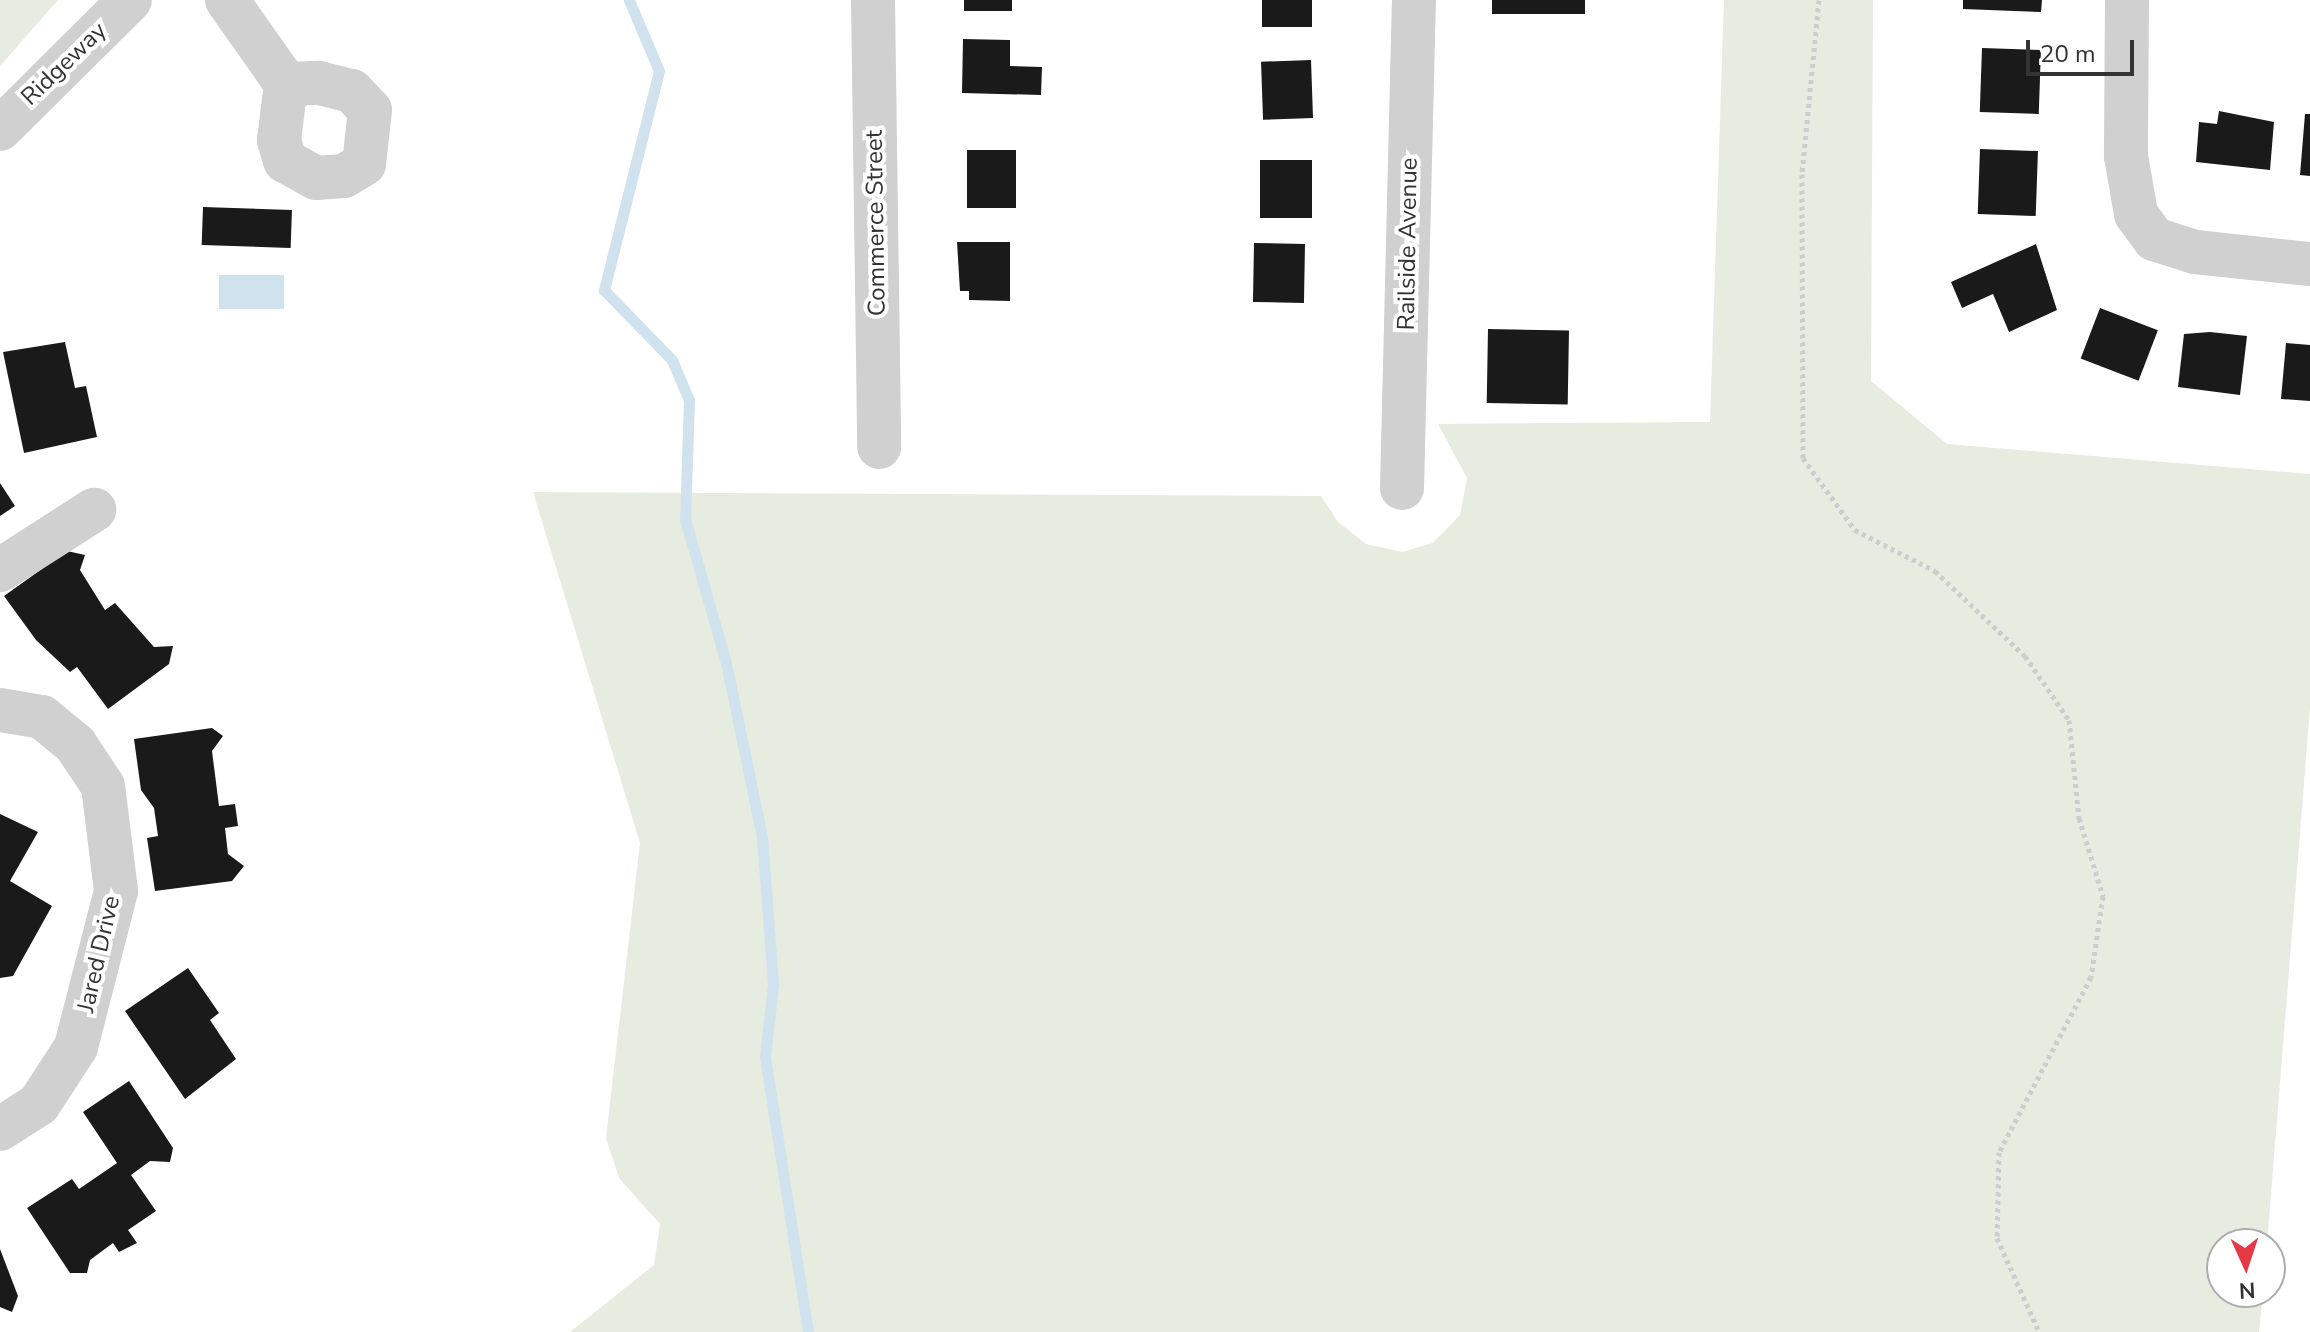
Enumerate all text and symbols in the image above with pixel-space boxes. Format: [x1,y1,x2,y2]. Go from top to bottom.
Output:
street label: Ridgeway [15,16,113,112]
scale bar [2030,24,2138,74]
text: 20 m [2040,38,2096,70]
street label: Commerce Street [860,130,892,316]
street label: Railside Avenue [1392,157,1424,331]
street label: Jared Drive [72,893,126,1015]
north arrow [2206,1228,2286,1308]
text: N [2238,1275,2256,1305]

